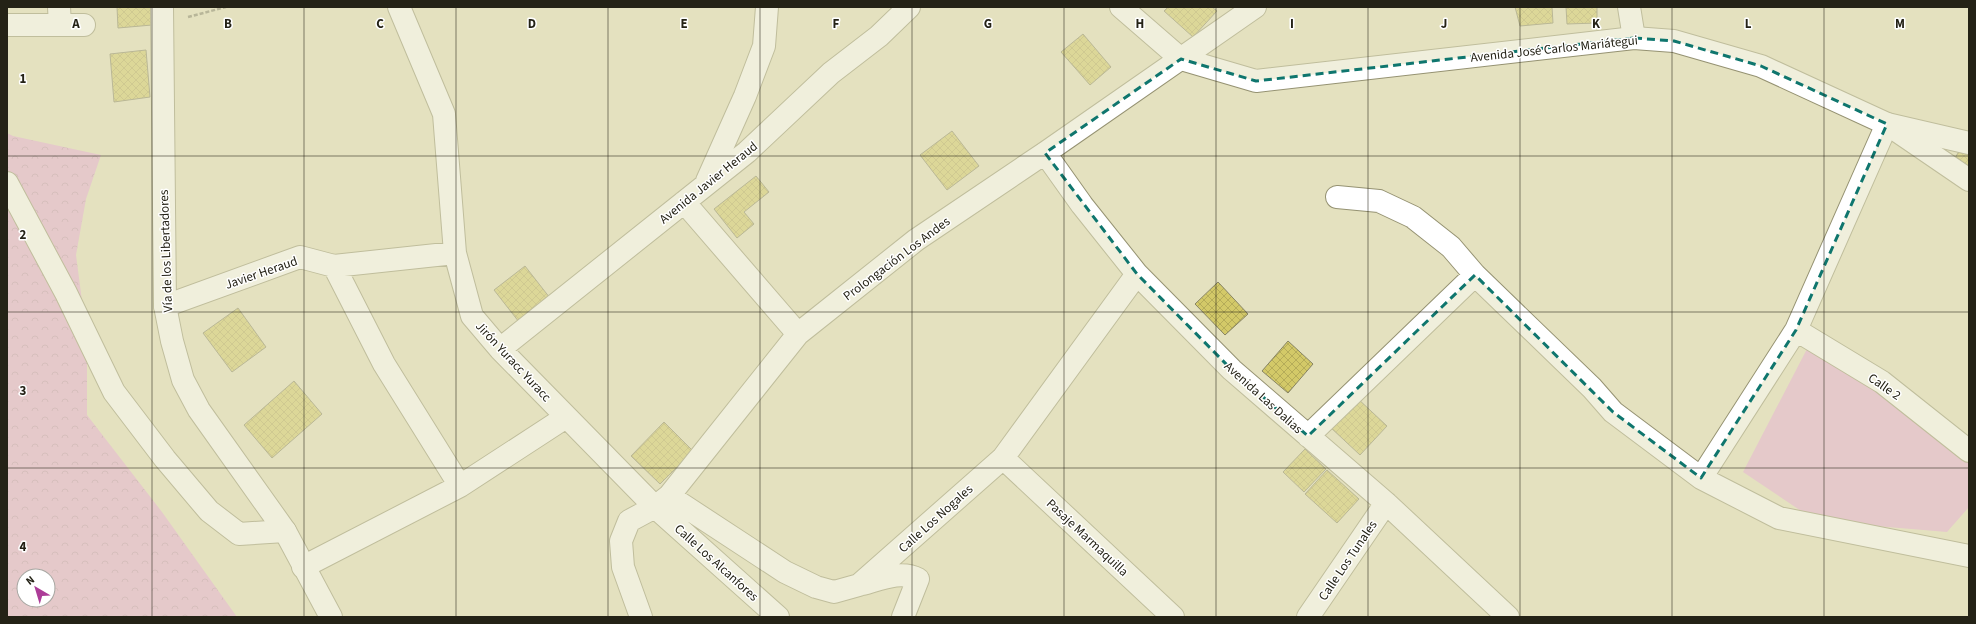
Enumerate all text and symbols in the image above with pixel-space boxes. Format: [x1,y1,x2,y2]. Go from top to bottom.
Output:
text: A [71,15,80,33]
text: B [224,15,232,33]
text: C [376,15,384,33]
text: D [528,15,536,33]
text: E [680,15,688,33]
text: F [833,15,840,33]
text: G [984,15,992,33]
text: H [1136,15,1144,33]
text: I [1290,15,1294,33]
text: J [1441,15,1447,33]
text: K [1592,15,1601,33]
text: L [1745,15,1752,33]
text: M [1895,15,1905,33]
street label: Avenida José Carlos Mariátegui [1470,31,1639,67]
text: 1 [20,70,27,88]
street label: Avenida Javier Heraud [656,137,762,228]
street label: Vía de los Libertadores [155,189,177,313]
street label: Prolongación Los Andes [839,212,954,305]
text: 2 [20,226,27,244]
street label: Javier Heraud [223,252,300,294]
street label: Jirón Yuracc Yuracc [471,318,555,406]
street label: Avenida Las Dalias [1220,358,1307,438]
street label: Calle 2 [1864,369,1904,405]
text: 3 [20,382,27,400]
street label: Calle Los Nogales [895,480,977,557]
street label: Pasaje Marmaquilla [1042,495,1132,581]
street label: Calle Los Tunales [1314,516,1382,604]
street label: Calle Los Alcanfores [670,520,763,606]
text: 4 [20,538,27,556]
north arrow [16,568,56,608]
text: N [23,572,38,589]

